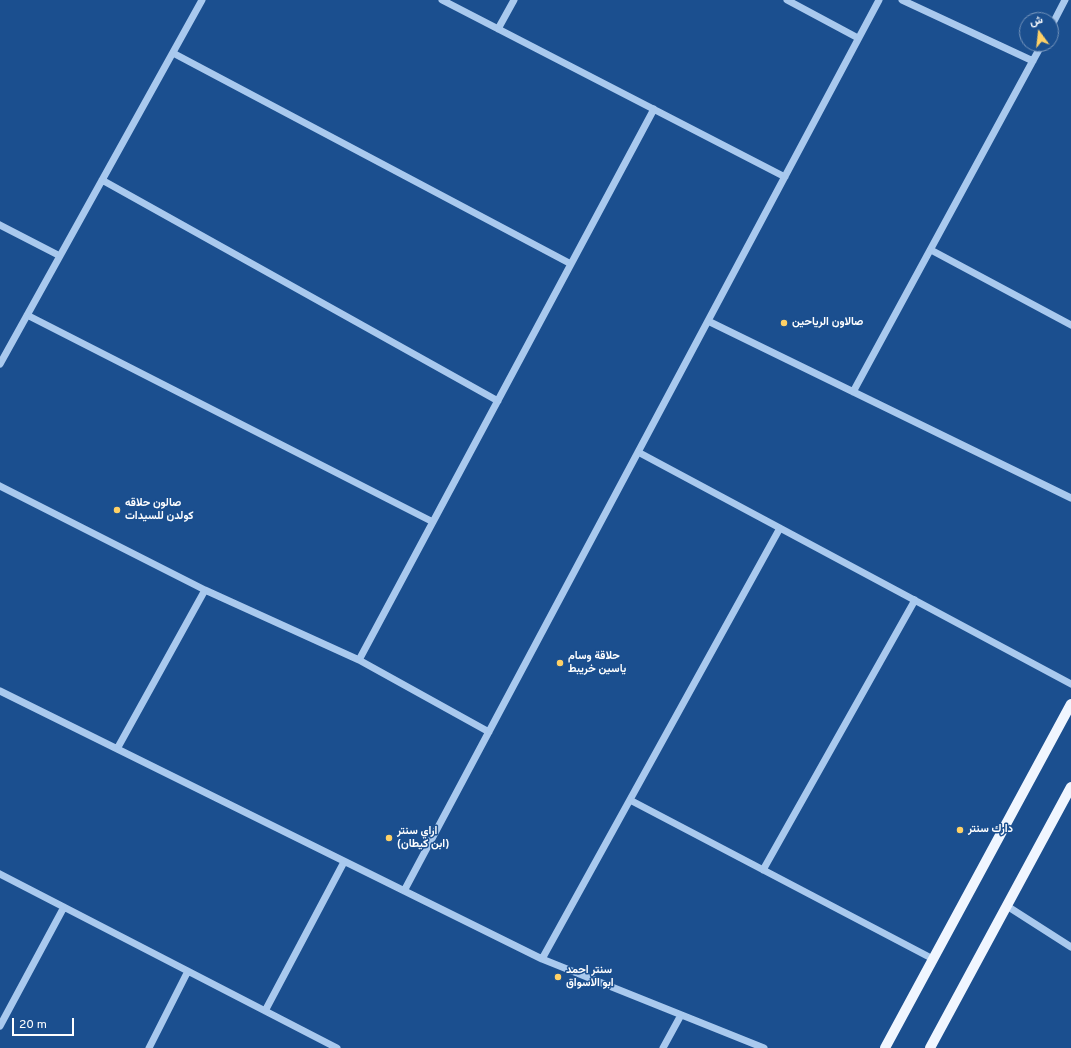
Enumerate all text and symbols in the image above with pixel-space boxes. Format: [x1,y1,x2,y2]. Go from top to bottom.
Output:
north arrow [1019,12,1059,52]
text: ش [1028,13,1044,30]
place label: صالاون الرياحين [792,316,863,330]
marker: صالاون الرياحين [779,318,789,328]
place label: صالون حلاقه كولدن للسيدات [125,497,193,523]
marker: صالون حلاقه كولدن للسيدات [112,505,122,515]
place label: حلاقة وسام ياسين خريبط [568,650,626,676]
marker: حلاقة وسام ياسين خريبط [555,658,565,668]
place label: دارك سنتر [968,823,1013,837]
place label: اراي سنتر (ابن كيطان) [397,825,449,851]
marker: دارك سنتر [955,825,965,835]
marker: اراي سنتر (ابن كيطان) [384,833,394,843]
place label: سنتر احمد ابو الاسواق [566,964,614,990]
marker: سنتر احمد ابو الاسواق [553,972,563,982]
scale bar [14,1010,76,1036]
text: 20 m [19,1017,47,1033]

